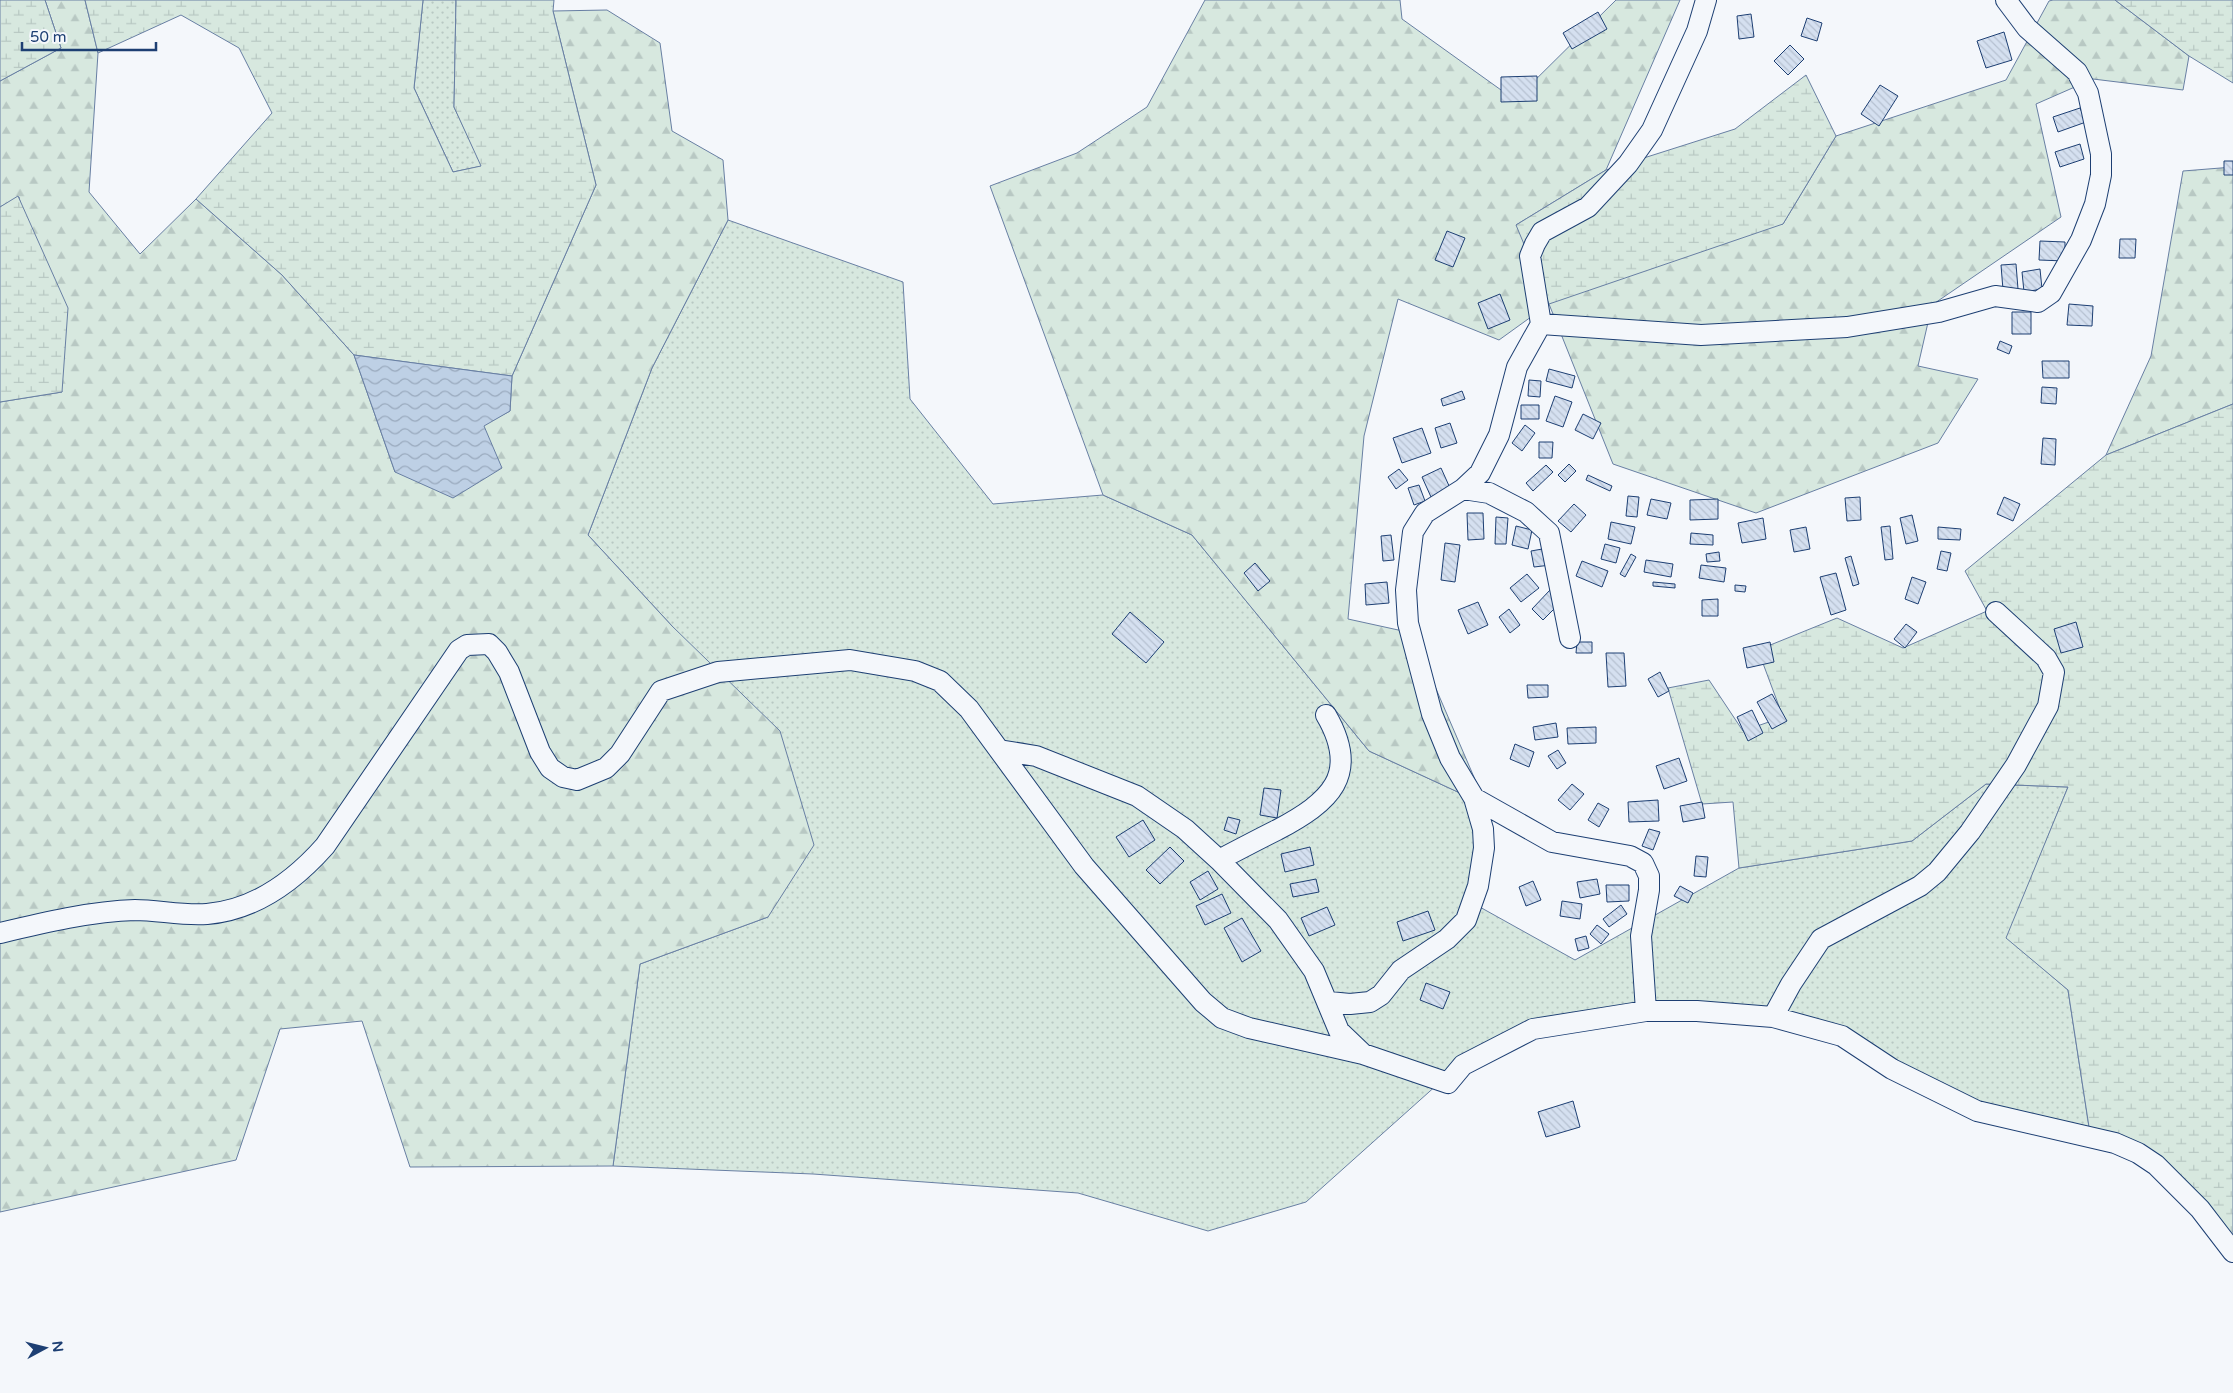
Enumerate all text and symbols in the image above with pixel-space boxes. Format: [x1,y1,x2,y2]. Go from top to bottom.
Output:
scale bar [22,20,156,52]
text: 50 m [30,28,67,46]
north arrow [20,1323,70,1373]
text: N [48,1340,67,1353]

